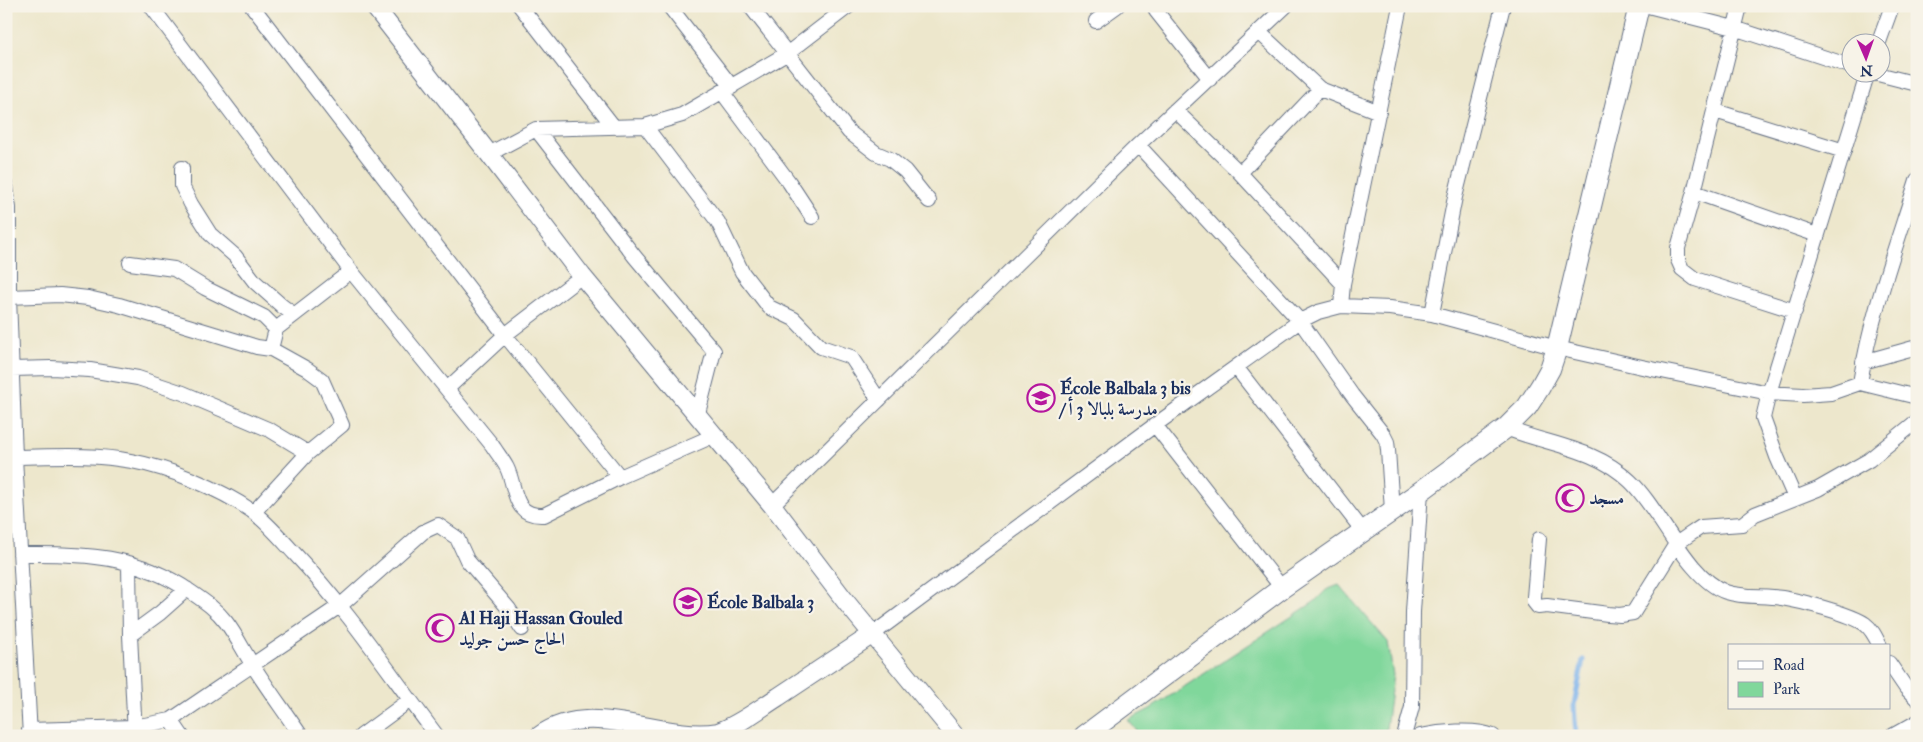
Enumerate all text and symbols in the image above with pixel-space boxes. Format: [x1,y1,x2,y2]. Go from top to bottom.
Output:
north arrow [1840,32,1890,82]
text: N [1859,62,1874,79]
place label: École Balbala 3 bis / مدرسة بلبالا 3 أ [1058,376,1191,421]
school or university icon: École Balbala 3 bis / مدرسة بلبالا 3 أ [1026,383,1056,413]
mosque icon: مسجد [1555,483,1585,513]
place label: مسجد [1589,487,1624,510]
school or university icon: École Balbala 3 [673,587,703,617]
place label: École Balbala 3 [707,590,814,614]
place label: Al Haji Hassan Gouled الحاج حسن جوليد [458,607,623,655]
mosque icon: Al Haji Hassan Gouled الحاج حسن جوليد [425,613,455,643]
legend [1728,644,1890,710]
text: Road [1773,656,1805,675]
text: Park [1773,680,1800,699]

